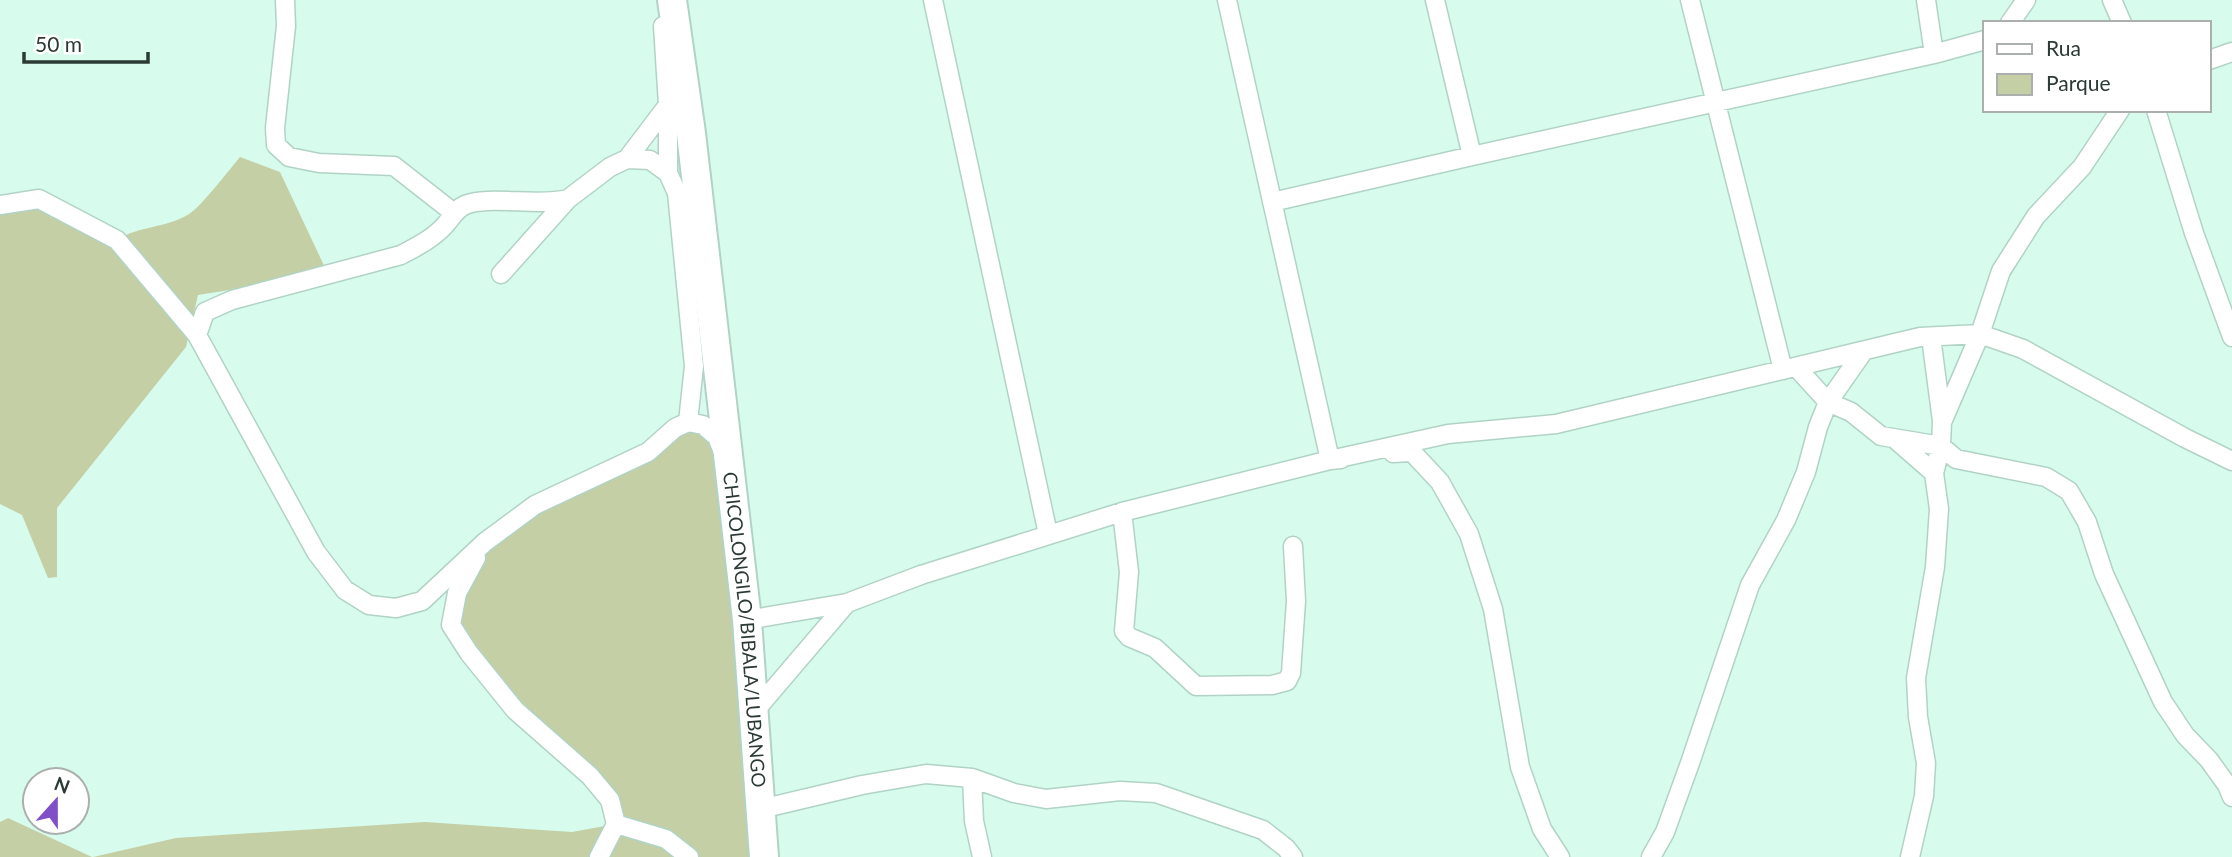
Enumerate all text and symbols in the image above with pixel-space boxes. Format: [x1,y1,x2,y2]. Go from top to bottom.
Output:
scale bar [24,21,149,65]
legend [1983,21,2211,112]
text: 50 m [35,31,82,56]
text: Rua [2046,35,2081,60]
text: Parque [2046,70,2111,95]
street label: CHICOLONGILO/BIBALA/LUBANGO [719,471,771,788]
north arrow [21,766,91,836]
text: N [51,771,73,798]

